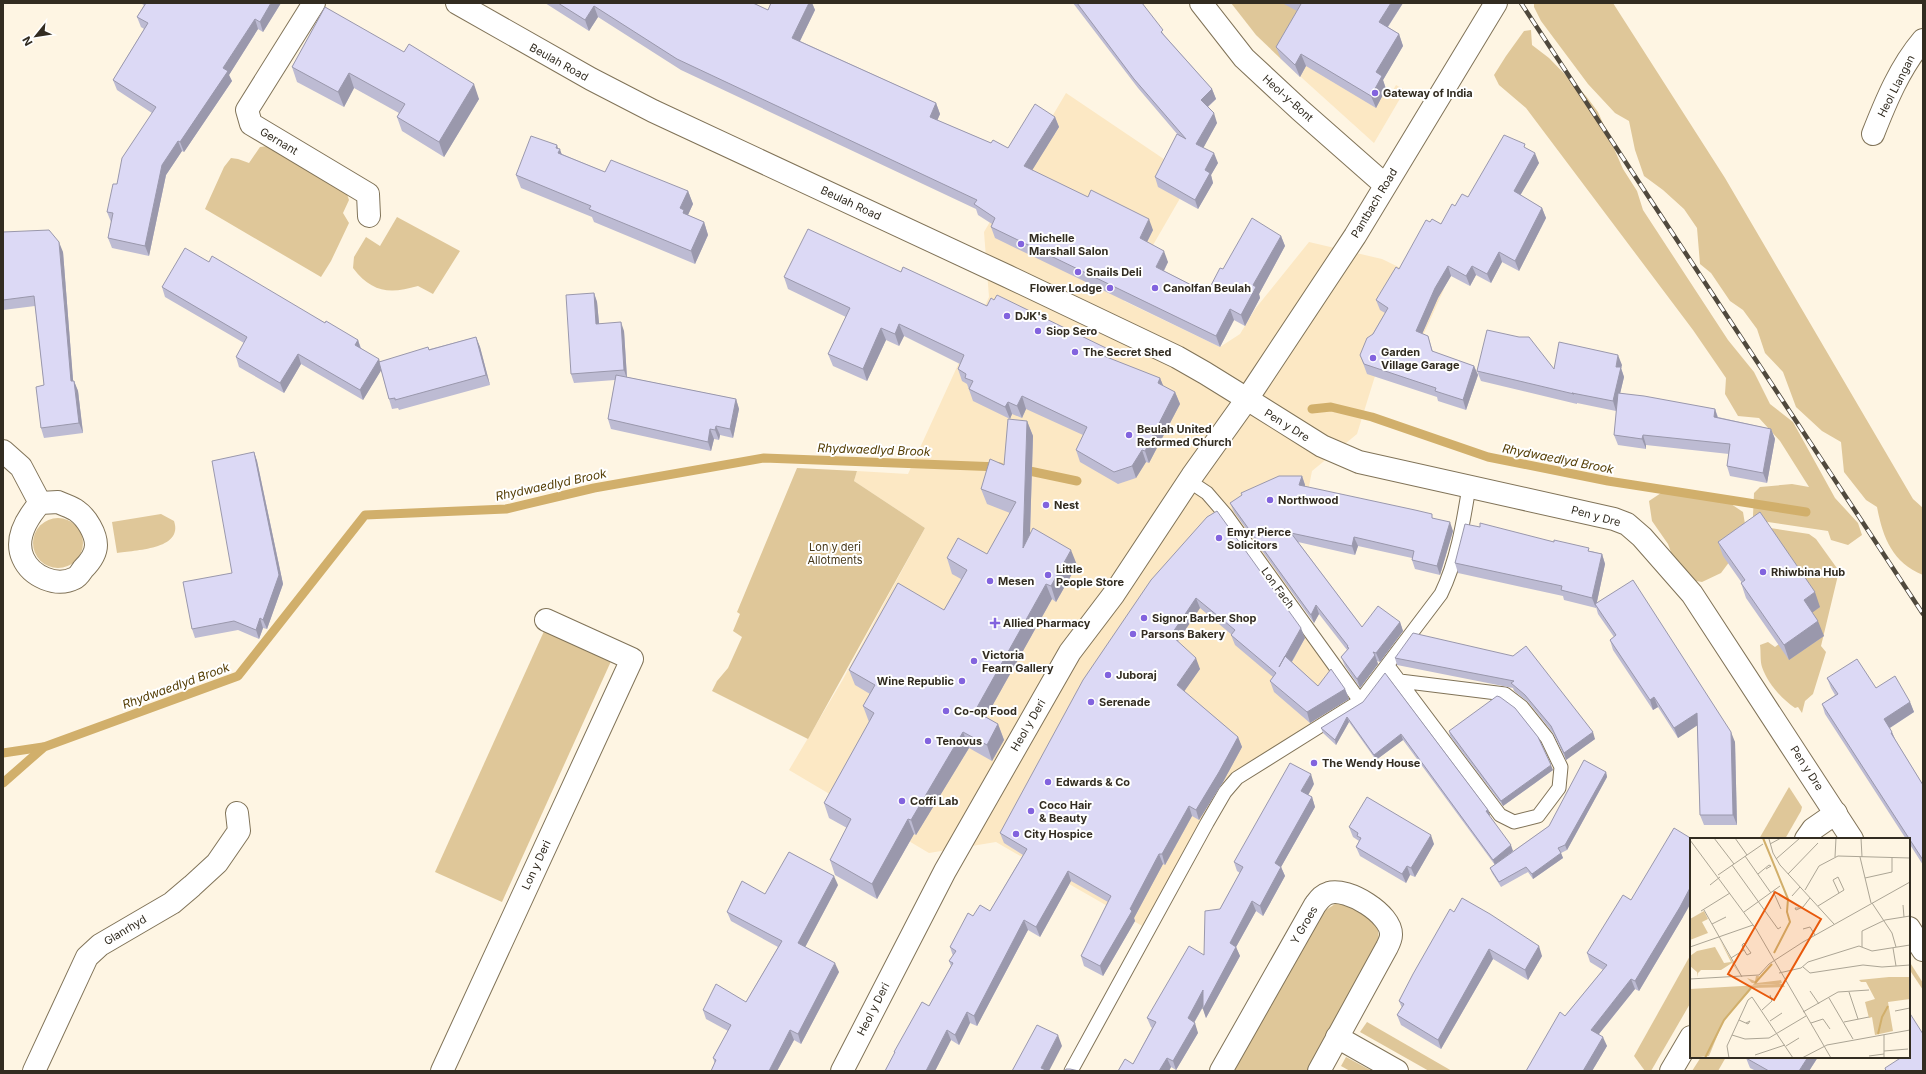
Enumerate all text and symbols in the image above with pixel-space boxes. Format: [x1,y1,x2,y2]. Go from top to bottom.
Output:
north arrow [16,16,56,56]
text: N [19,34,35,48]
street label: Beulah Road [527,40,591,84]
street label: Heol Llangan [1874,53,1918,119]
street label: Heol-y-Bont [1260,72,1317,125]
place label: Gateway of India [1383,86,1473,100]
marker: Gateway of India [1370,88,1380,98]
street label: Gernant [258,124,301,158]
street label: Pantbach Road [1348,166,1400,240]
street label: Beulah Road [819,183,883,223]
place label: Michelle Marshall Salon [1029,231,1108,258]
marker: Michelle Marshall Salon [1016,239,1026,249]
place label: Snails Deli [1086,265,1142,279]
marker: Snails Deli [1073,267,1083,277]
place label: Flower Lodge [1030,281,1102,295]
place label: Canolfan Beulah [1163,281,1251,295]
marker: Flower Lodge [1105,283,1115,293]
marker: Canolfan Beulah [1150,283,1160,293]
place label: DJK's [1015,309,1047,323]
marker: DJK's [1002,311,1012,321]
place label: Siop Sero [1046,324,1097,338]
marker: Siop Sero [1033,326,1043,336]
place label: The Secret Shed [1083,345,1172,359]
place label: Garden Village Garage [1381,345,1460,372]
marker: The Secret Shed [1070,347,1080,357]
marker: Garden Village Garage [1368,353,1378,363]
street label: Pen y Dre [1262,406,1312,444]
place label: Beulah United Reformed Church [1137,422,1232,449]
marker: Beulah United Reformed Church [1124,430,1134,440]
water label: Rhydwaedlyd Brook [817,440,931,459]
water label: Rhydwaedlyd Brook [1501,440,1615,477]
water label: Rhydwaedlyd Brook [494,465,608,504]
place label: Northwood [1278,493,1338,507]
marker: Northwood [1265,495,1275,505]
place label: Nest [1054,498,1079,512]
marker: Nest [1041,500,1051,510]
street label: Pen y Dre [1570,503,1622,529]
place label: Emyr Pierce Solicitors [1227,525,1292,552]
marker: Emyr Pierce Solicitors [1214,533,1224,543]
park label: Lon y deri Allotments [808,540,863,567]
place label: Little People Store [1056,562,1124,589]
street label: Lon Fach [1258,565,1298,611]
place label: Rhiwbina Hub [1771,565,1845,579]
marker: Rhiwbina Hub [1758,567,1768,577]
marker: Little People Store [1043,570,1053,580]
place label: Mesen [998,574,1035,588]
marker: Mesen [985,576,995,586]
place label: Signor Barber Shop [1152,611,1256,625]
marker: Signor Barber Shop [1139,613,1149,623]
place label: Allied Pharmacy [1003,616,1091,630]
marker: Allied Pharmacy [990,618,1000,628]
place label: Parsons Bakery [1141,627,1225,641]
marker: Parsons Bakery [1128,629,1138,639]
place label: Victoria Fearn Gallery [982,648,1054,675]
marker: Victoria Fearn Gallery [969,656,979,666]
water label: Rhydwaedlyd Brook [120,659,232,712]
place label: Juboraj [1116,668,1157,682]
marker: Juboraj [1103,670,1113,680]
place label: Wine Republic [877,674,955,688]
marker: Wine Republic [957,676,967,686]
place label: Serenade [1099,695,1151,709]
street label: Heol y Deri [1008,697,1048,753]
marker: Serenade [1086,697,1096,707]
place label: Co-op Food [954,704,1017,718]
marker: Co-op Food [941,706,951,716]
place label: Tenovus [936,734,982,748]
marker: Tenovus [923,736,933,746]
street label: Pen y Dre [1787,743,1827,793]
place label: The Wendy House [1322,756,1421,770]
marker: The Wendy House [1309,758,1319,768]
place label: Edwards & Co [1056,775,1130,789]
marker: Edwards & Co [1043,777,1053,787]
place label: Coffi Lab [910,794,958,808]
marker: Coffi Lab [897,796,907,806]
place label: Coco Hair & Beauty [1039,798,1092,825]
marker: Coco Hair & Beauty [1026,806,1036,816]
place label: City Hospice [1024,827,1093,841]
marker: City Hospice [1011,829,1021,839]
street label: Lon y Deri [518,838,554,892]
inset map [1690,838,1910,1058]
street label: Y Groes [1288,903,1321,946]
street label: Glanrhyd [101,912,149,948]
street label: Heol y Deri [854,980,892,1038]

